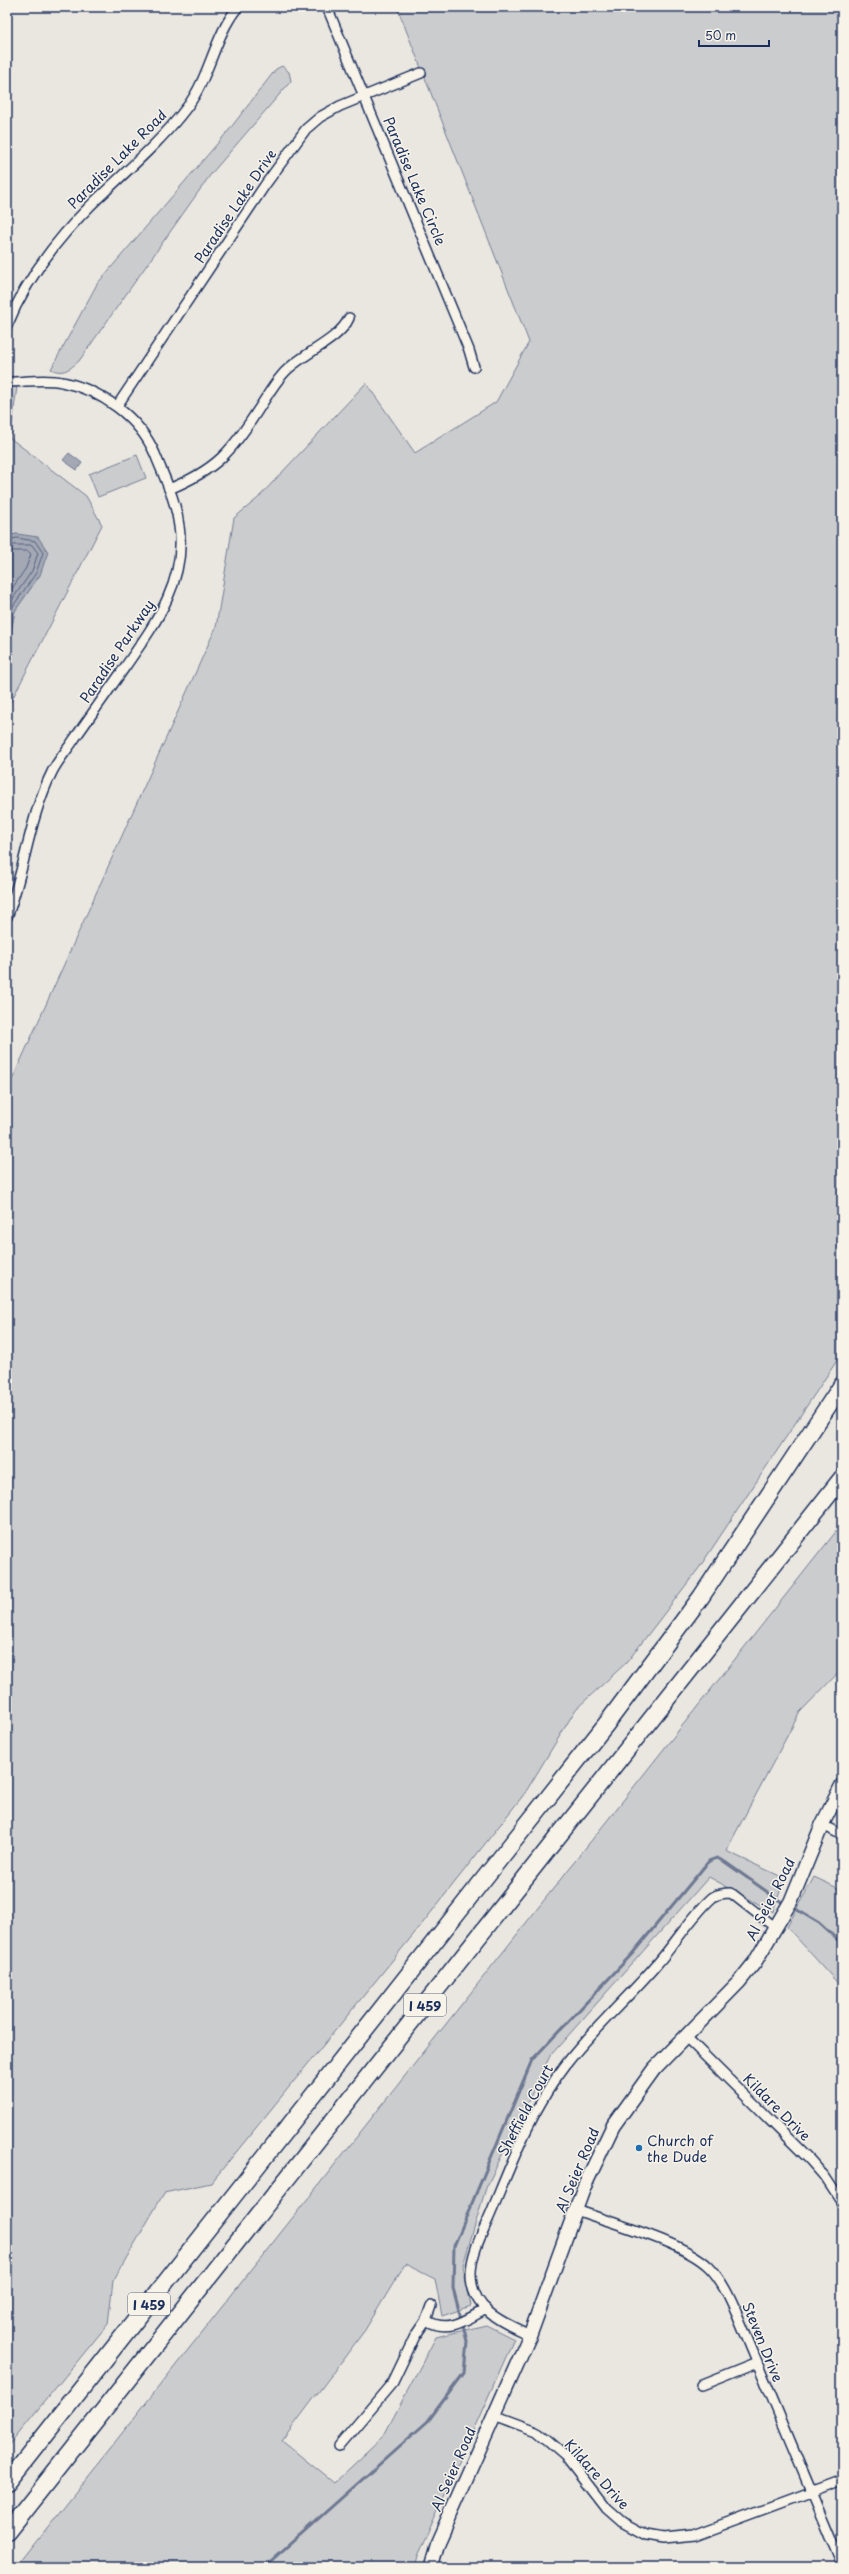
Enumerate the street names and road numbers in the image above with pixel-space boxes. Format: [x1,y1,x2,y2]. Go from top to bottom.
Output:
street label: Paradise Lake Road [63,105,171,213]
street label: Paradise Lake Circle [378,113,452,249]
street label: Paradise Lake Drive [189,145,281,267]
street label: Paradise Parkway [75,595,159,707]
street label: Al Seier Road [740,1854,800,1944]
road number: I 459 [404,1994,446,2016]
street label: Sheffield Court [492,2060,558,2160]
street label: Kildare Drive [738,2068,816,2146]
street label: Al Seier Road [550,2124,604,2216]
road number: I 459 [128,2293,170,2315]
street label: Steven Drive [737,2299,789,2385]
street label: Al Seier Road [425,2423,481,2515]
street label: Kildare Drive [560,2434,634,2514]

